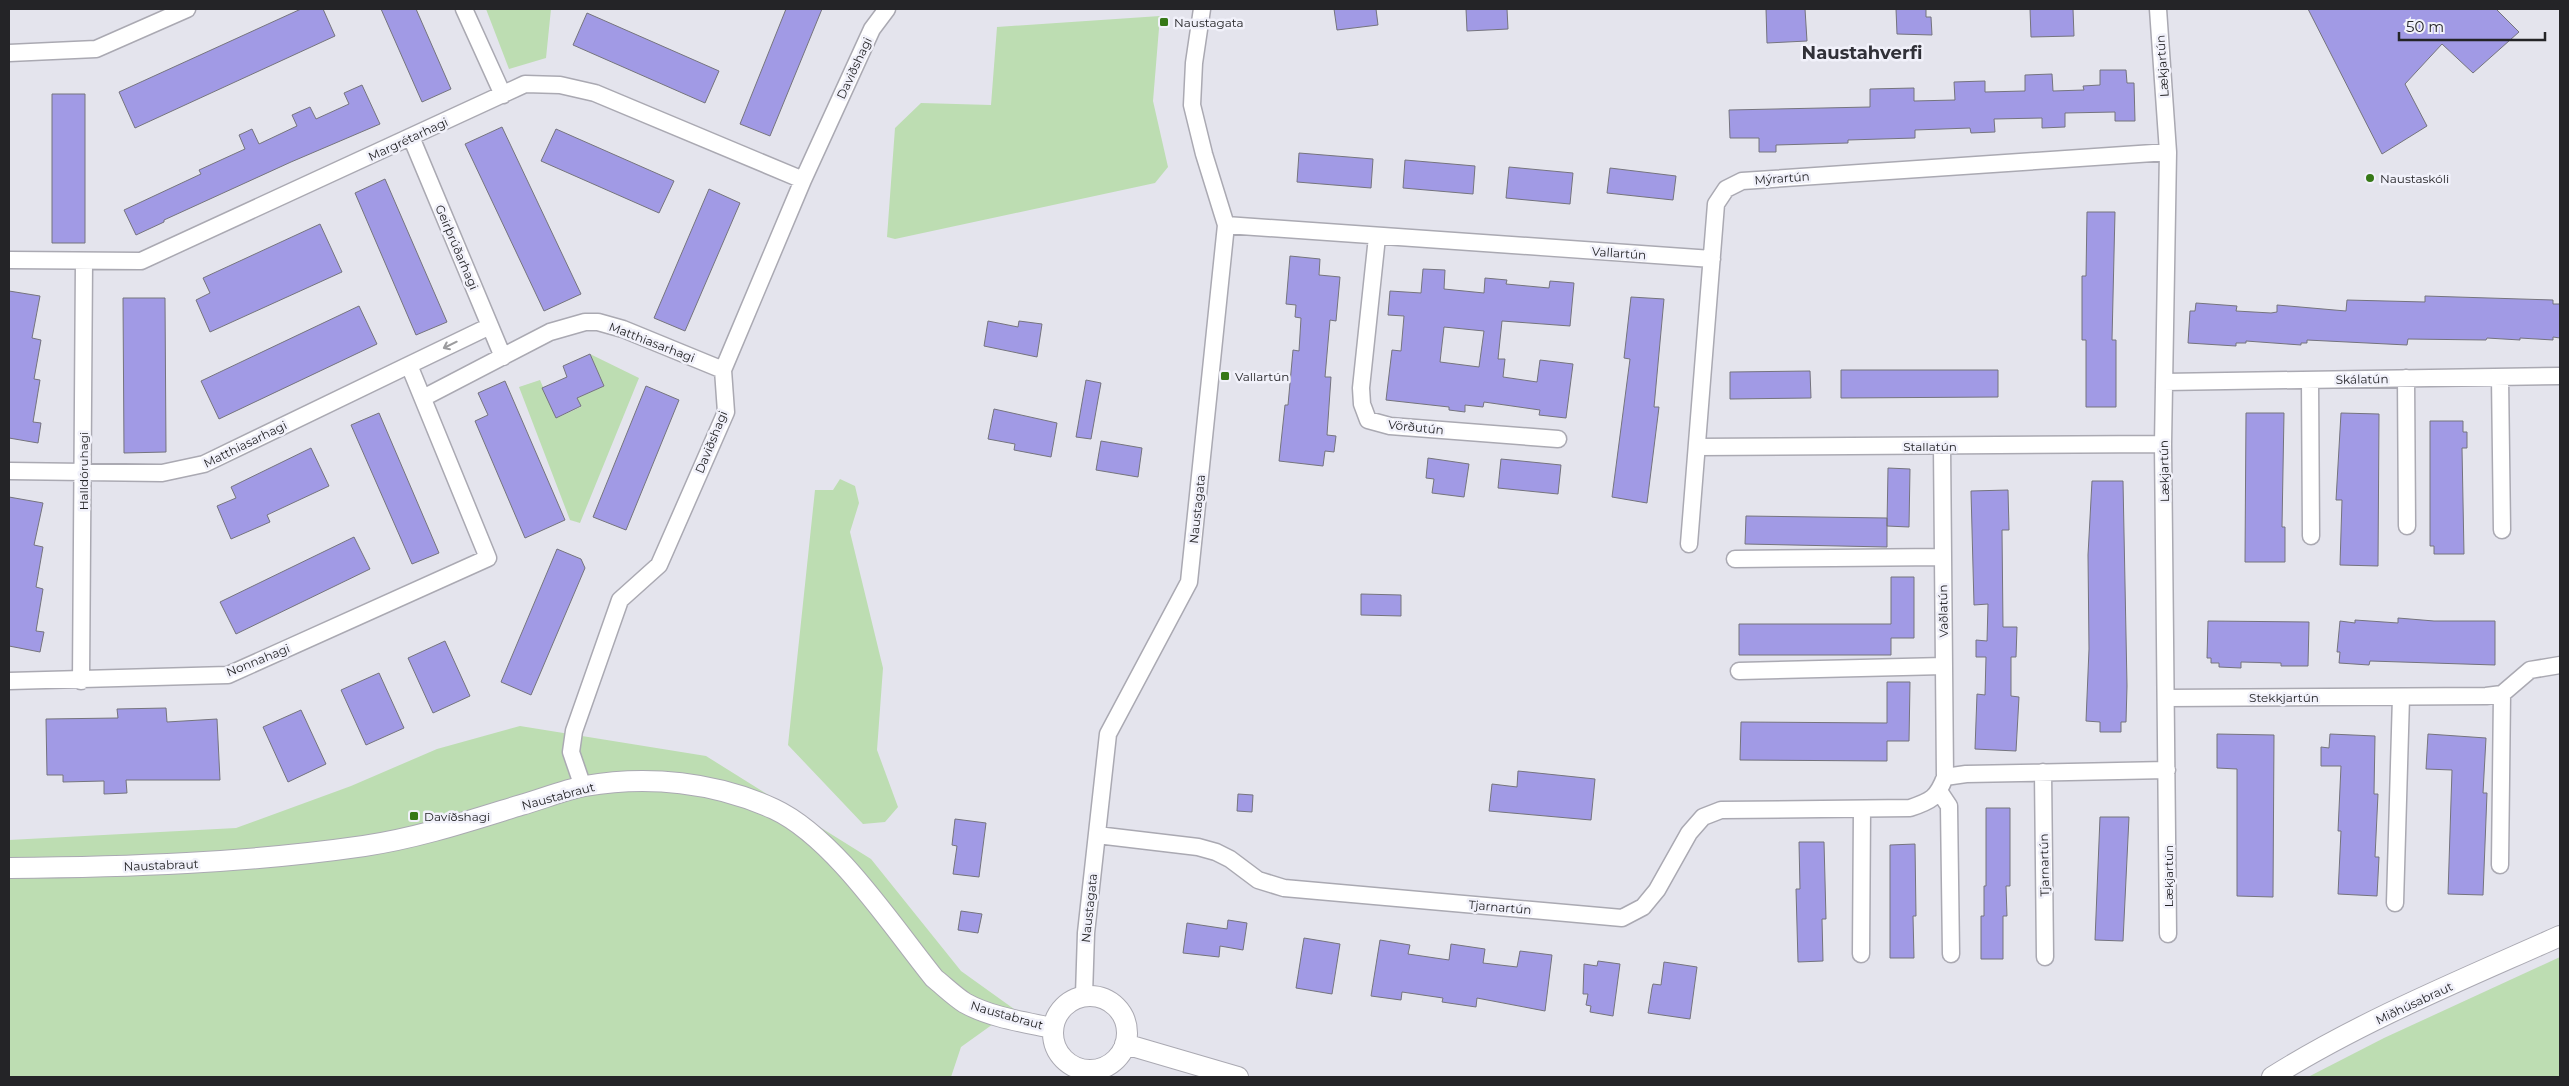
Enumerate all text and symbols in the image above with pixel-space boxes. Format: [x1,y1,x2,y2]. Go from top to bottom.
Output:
scale bar [2399,10,2545,42]
place label: Naustagata [1174,15,1243,30]
marker: Naustagata [1158,16,1170,28]
text: 50 m [2406,17,2444,36]
street label: Lækjartún [2152,34,2172,98]
street label: Daviðshagi [833,35,875,101]
district label: Naustahverfi [1802,42,1922,64]
street label: Margrétarhagi [366,114,450,164]
street label: Mýrartún [1754,169,1810,187]
place label: Naustaskóli [2380,171,2449,186]
marker: Naustaskóli [2364,172,2376,184]
street label: Geirþrúðarhagi [432,202,482,292]
street label: Vallartún [1591,244,1647,262]
street label: Matthiasarhagi [607,319,697,365]
one-way arrow [443,341,458,350]
place label: Vallartún [1235,369,1289,384]
marker: Vallartún [1219,370,1231,382]
street label: Skálatún [2335,371,2389,387]
street label: Daviðshagi [692,409,730,475]
street label: Matthiasarhagi [201,417,289,471]
street label: Vörðutún [1387,417,1445,437]
street label: Halldóruhagi [76,432,91,510]
street label: Stallatún [1903,439,1957,454]
street label: Lækjartún [2156,440,2172,502]
street label: Naustagata [1186,474,1208,544]
street label: Vaðlatún [1935,584,1951,638]
street label: Nonnahagi [224,640,292,680]
street label: Stekkjartún [2249,690,2319,705]
street label: Naustabraut [520,779,596,813]
place label: Davíðshagi [424,809,490,824]
marker: Davíðshagi [408,810,420,822]
street label: Tjarnartún [2036,833,2052,897]
street label: Lækjartún [2161,845,2176,907]
street label: Naustabraut [123,856,199,874]
street label: Naustagata [1078,873,1100,943]
street label: Tjarnartún [1468,897,1532,917]
street label: Miðhúsabraut [2373,979,2455,1027]
street label: Naustabraut [969,997,1045,1033]

